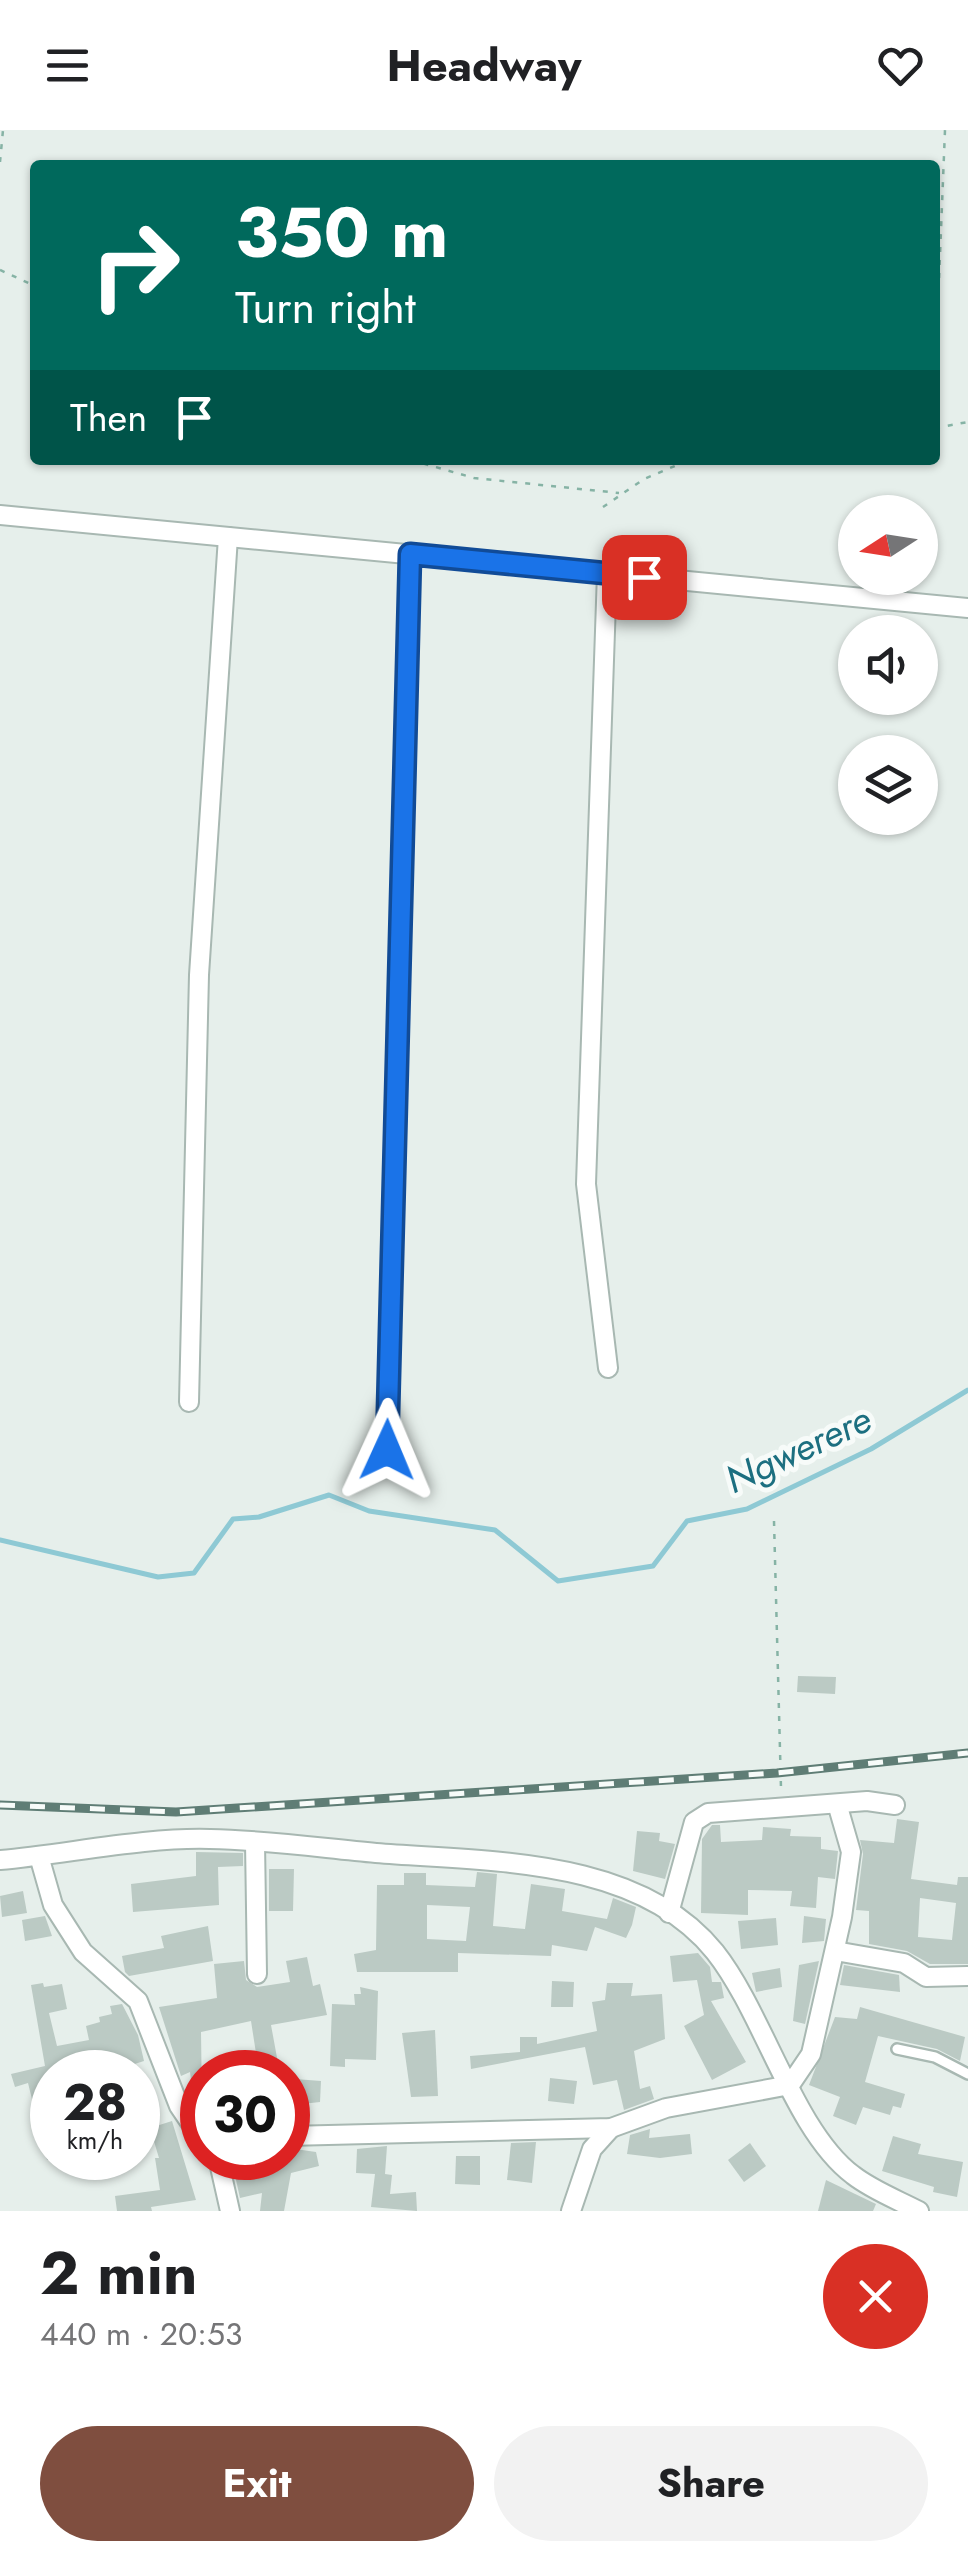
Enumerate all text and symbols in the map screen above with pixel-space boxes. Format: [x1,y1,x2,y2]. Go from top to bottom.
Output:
text: Headway [387,33,581,98]
icon: menu [40,38,95,93]
icon: heart [873,38,928,93]
text: 350 m [235,182,448,283]
icon: right [70,200,200,330]
text: Turn right [235,275,416,340]
text: Then [70,390,147,445]
icon: arrive [167,390,222,445]
north arrow [838,495,938,595]
map controls [838,495,938,835]
pin [602,535,687,620]
icon: arrive [617,550,672,605]
button: sound [838,615,938,715]
button: layers [838,735,938,835]
water label: Ngwerere [716,1391,880,1507]
position arrow [335,1398,439,1502]
speed limit sign: 30 [180,2050,310,2180]
text: 28 [63,2066,127,2139]
text: km/h [67,2122,123,2158]
text: 2 min [40,2230,198,2317]
button: close [823,2244,928,2349]
text: 440 m · 20:53 [40,2311,242,2357]
button: Exit [40,2426,474,2541]
button: Share [494,2426,928,2541]

